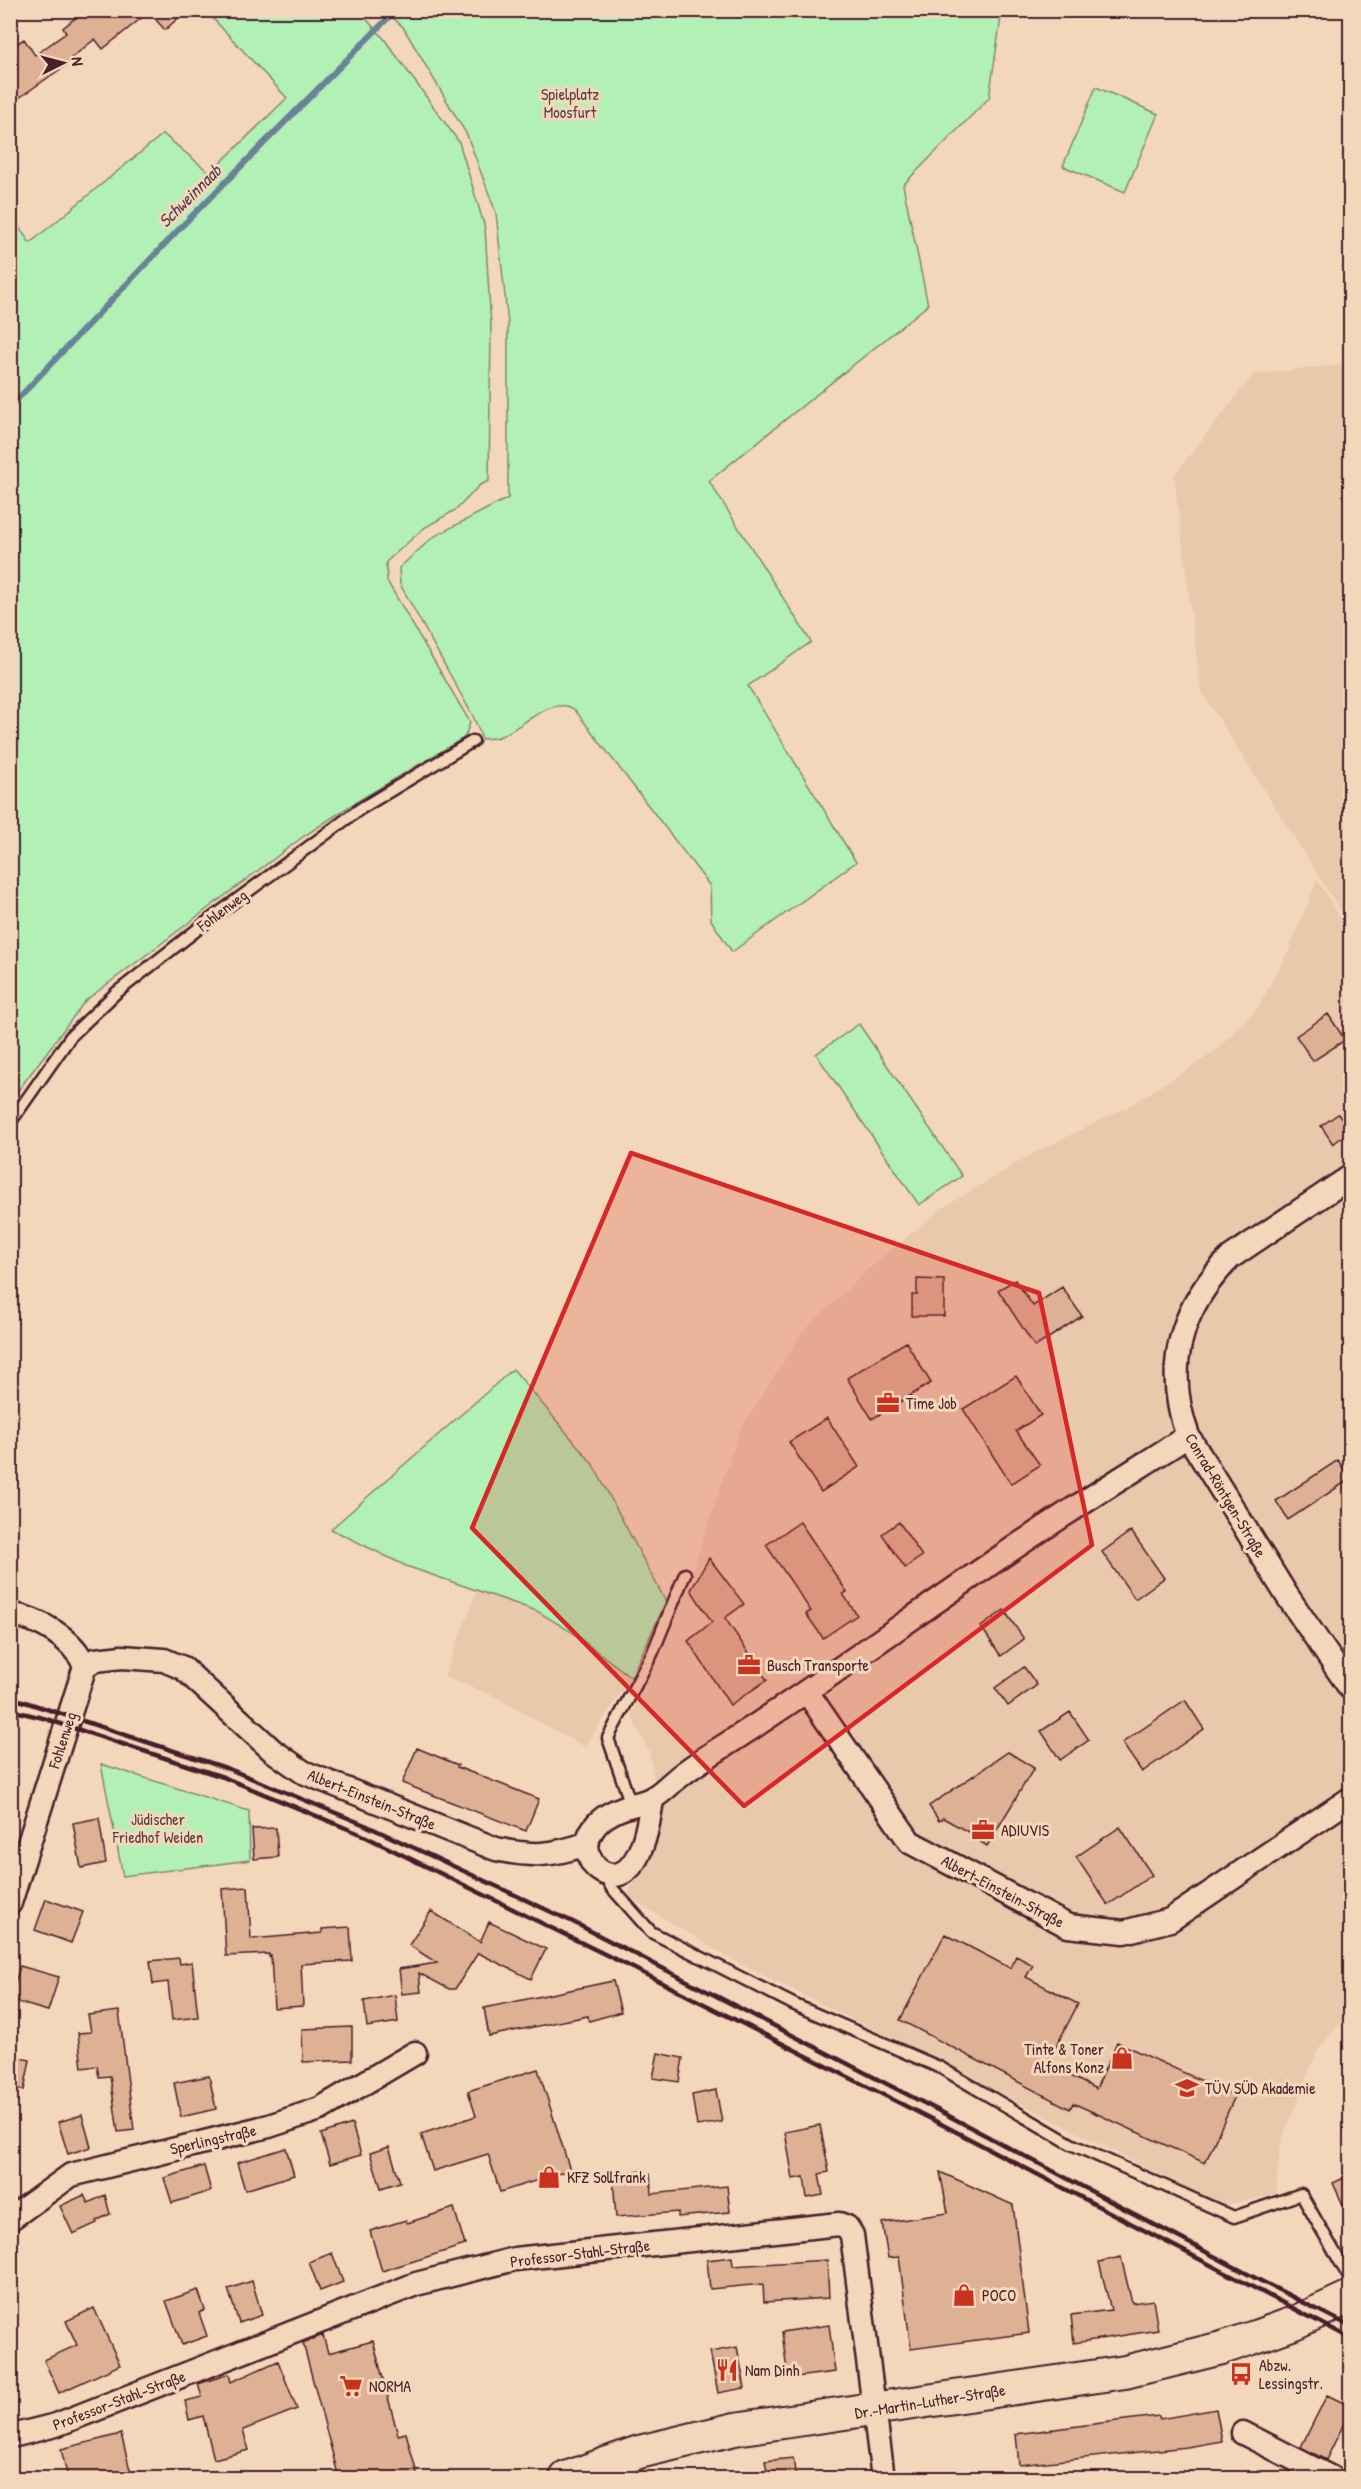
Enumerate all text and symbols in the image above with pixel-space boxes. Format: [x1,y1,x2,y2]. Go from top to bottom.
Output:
north arrow [33,33,93,93]
text: N [67,56,89,67]
park label: Spielplatz Moosfurt [541,83,599,123]
water label: Schweinnaab [152,157,228,233]
street label: Fohlenweg [191,884,252,937]
office icon: Time Job [875,1390,901,1416]
place label: Time Job [906,1392,957,1414]
street label: Conrad-Röntgen-Straße [1180,1429,1272,1562]
office icon: Busch Transporte [736,1652,762,1678]
place label: Busch Transporte [767,1654,870,1676]
street label: Fohlenweg [42,1709,81,1772]
street label: Albert-Einstein-Straße [305,1763,440,1835]
park label: Jüdischer Friedhof Weiden [112,1808,203,1848]
office icon: ADIUVIS [970,1817,996,1843]
place label: ADIUVIS [1001,1819,1050,1841]
street label: Albert-Einstein-Straße [938,1849,1069,1933]
place label: Tinte & Toner Alfons Konz [1024,2038,1104,2078]
shop icon: Tinte & Toner Alfons Konz [1109,2045,1135,2071]
school or university icon: TÜV SÜD Akademie [1174,2075,1200,2101]
place label: TÜV SÜD Akademie [1205,2077,1316,2099]
street label: Sperlingstraße [168,2118,259,2160]
shop icon: KFZ Sollfrank [536,2164,562,2190]
place label: KFZ Sollfrank [567,2166,646,2188]
street label: Professor-Stahl-Straße [509,2233,652,2272]
shop icon: POCO [951,2282,977,2308]
place label: POCO [982,2284,1016,2306]
place label: Abzw. Lessingstr. [1259,2354,1323,2394]
restaurant icon: Nam Dinh [714,2357,740,2383]
place label: Nam Dinh [745,2359,800,2381]
bus stop icon: Abzw. Lessingstr. [1228,2361,1254,2387]
street label: Professor-Stahl-Straße [49,2364,189,2435]
supermarket icon: NORMA [338,2373,364,2399]
place label: NORMA [369,2375,411,2397]
street label: Dr.-Martin-Luther-Straße [853,2378,1007,2424]

